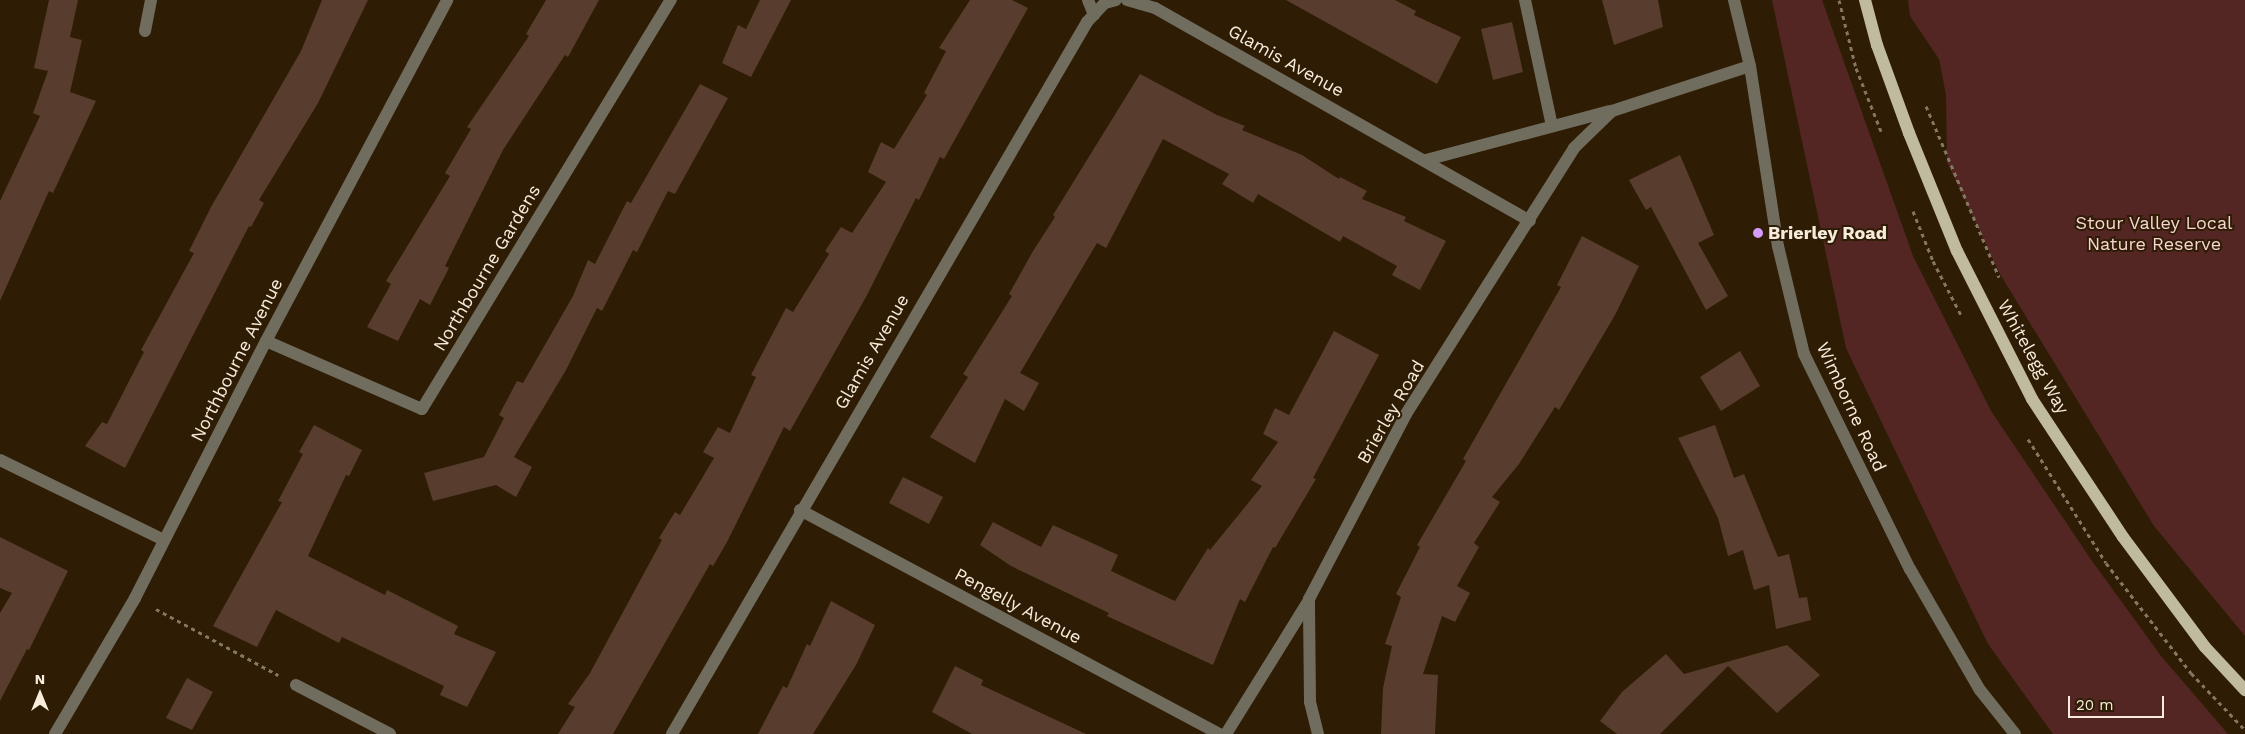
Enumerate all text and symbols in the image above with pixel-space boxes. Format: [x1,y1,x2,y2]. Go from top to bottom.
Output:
street label: Glamis Avenue [1224,20,1348,102]
street label: Northbourne Gardens [429,181,545,355]
park label: Stour Valley Local Nature Reserve [2075,213,2233,255]
place label: Brierley Road [1768,222,1887,244]
marker: Brierley Road [1752,227,1764,239]
street label: Northbourne Avenue [186,274,288,446]
street label: Glamis Avenue [830,290,914,414]
street label: Whitelegg Way [1993,296,2073,418]
street label: Wimborne Road [1812,339,1890,475]
street label: Brierley Road [1353,356,1429,468]
street label: Pengelly Avenue [950,563,1086,649]
north arrow [15,669,65,719]
text: N [35,671,45,687]
scale bar [2070,686,2166,718]
text: 20 m [2076,696,2114,714]

